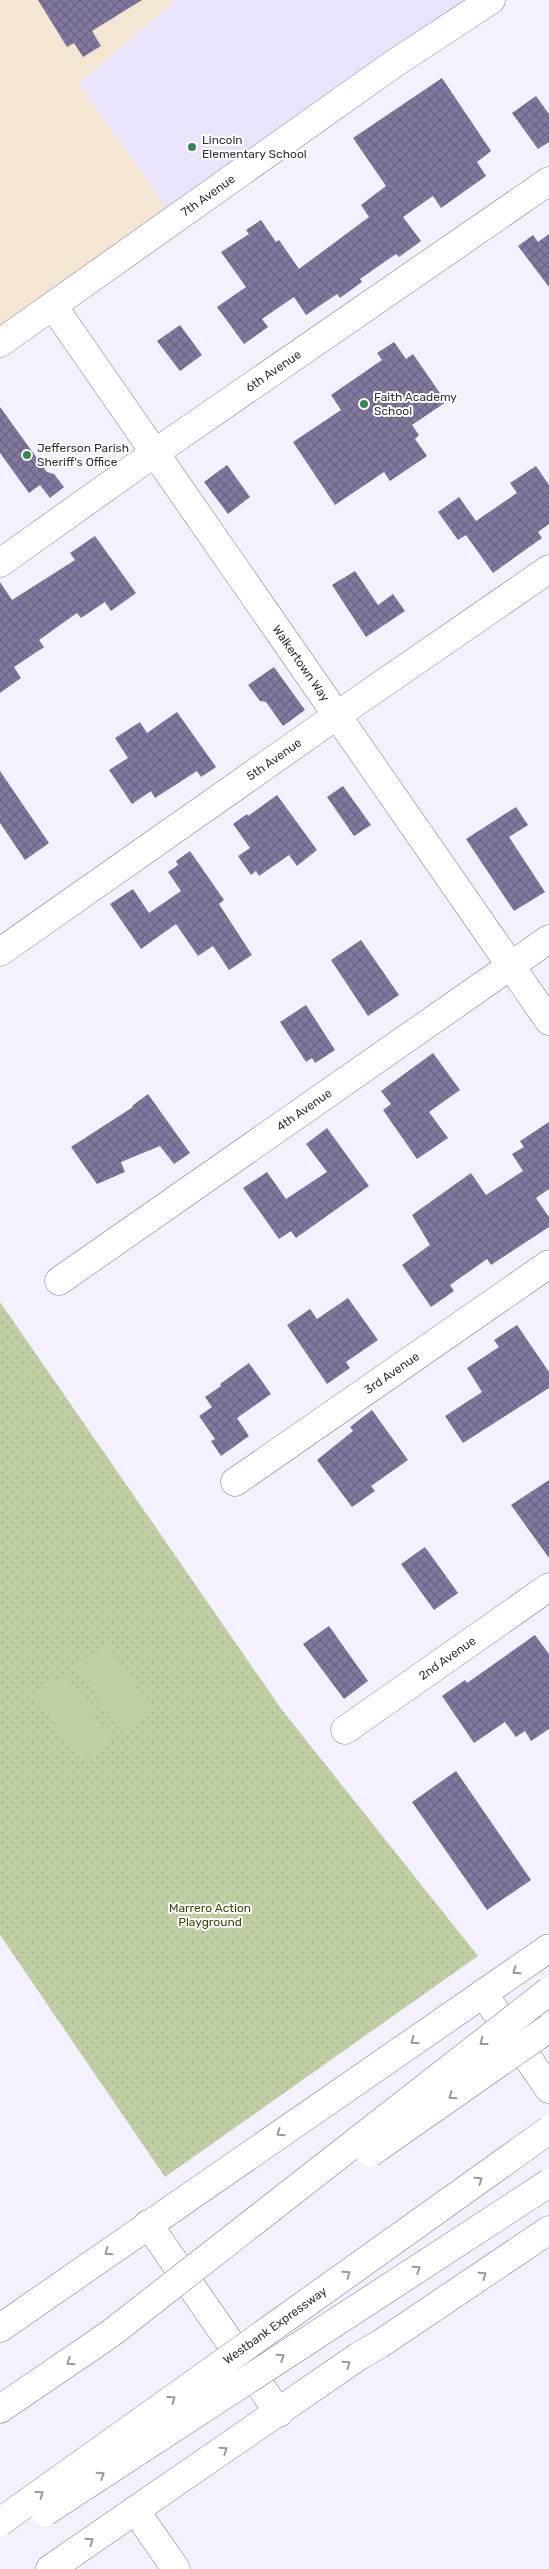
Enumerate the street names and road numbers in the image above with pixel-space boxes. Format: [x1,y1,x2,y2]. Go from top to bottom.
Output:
street label: 7th Avenue [178,171,238,219]
street label: 6th Avenue [243,347,304,395]
street label: Walkertown Way [270,623,332,705]
street label: 5th Avenue [244,735,305,784]
street label: 4th Avenue [274,1086,335,1134]
street label: 3rd Avenue [362,1349,422,1397]
street label: 2nd Avenue [416,1633,479,1683]
street label: Westbank Expressway [221,2284,330,2367]

